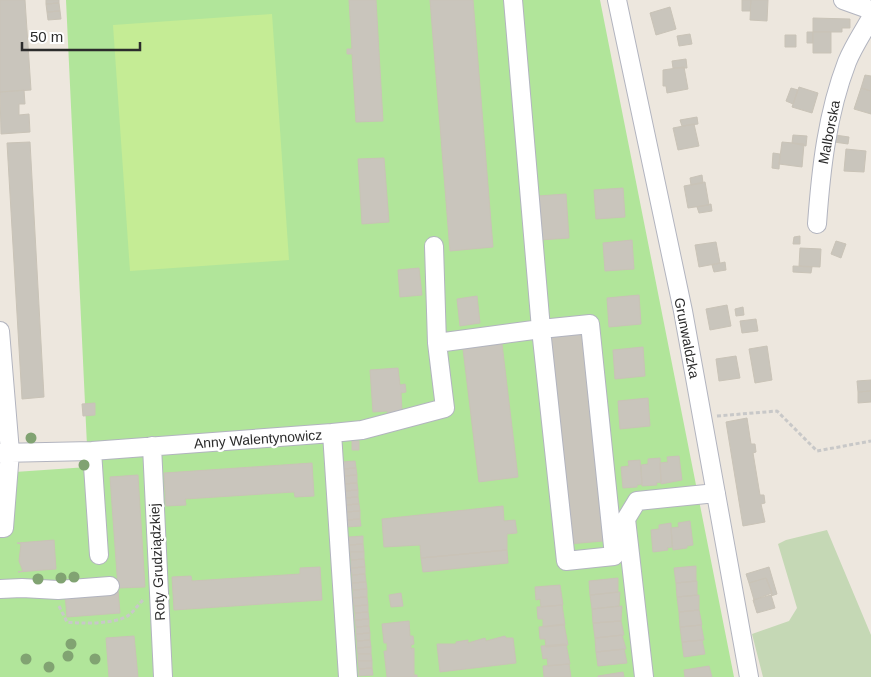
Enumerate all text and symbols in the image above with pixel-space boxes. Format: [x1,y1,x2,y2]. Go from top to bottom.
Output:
scale bar [22,20,140,52]
text: 50 m [30,28,63,45]
street label: Malborska [815,99,843,165]
street label: Grunwaldzka [671,296,703,380]
street label: Anny Walentynowicz [193,427,323,451]
street label: Roty Grudziądzkiej [146,503,168,621]

